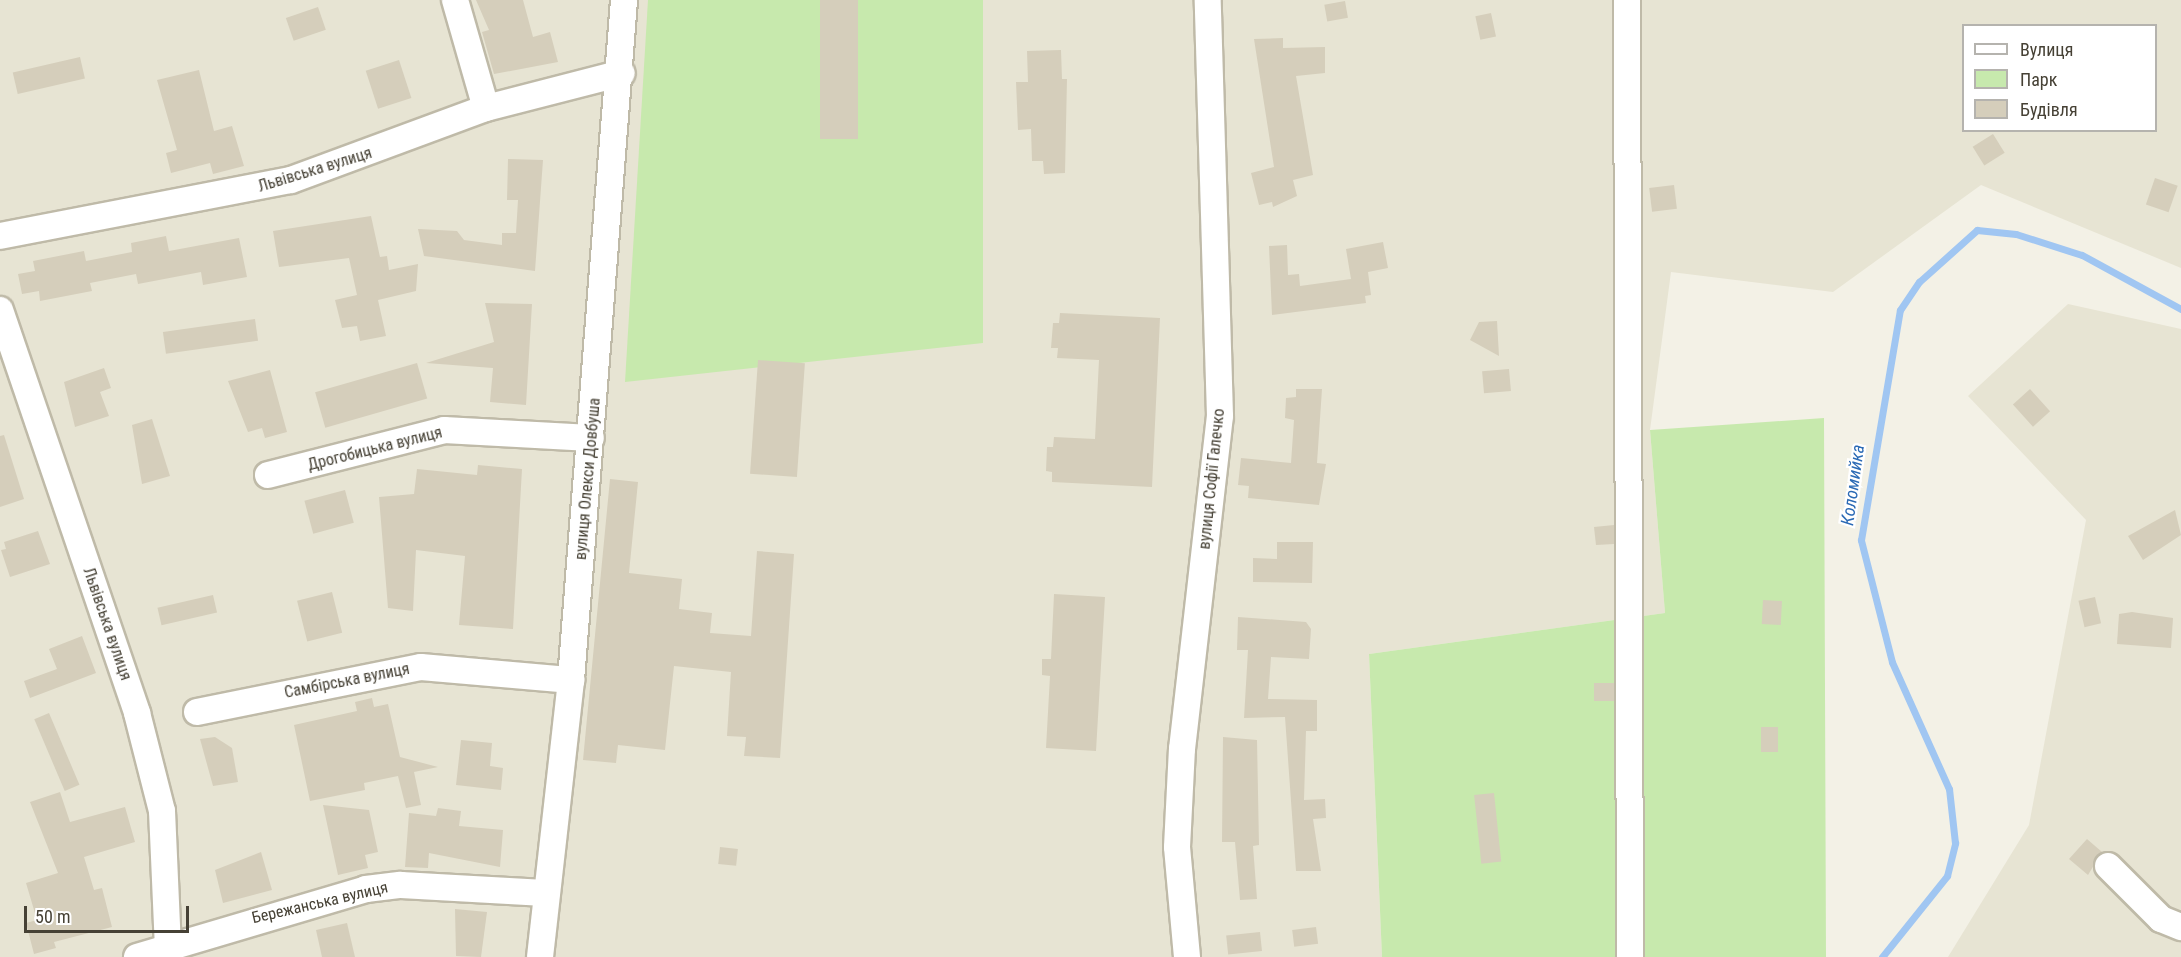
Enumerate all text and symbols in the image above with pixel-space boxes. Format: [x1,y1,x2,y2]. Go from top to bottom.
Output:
legend [1962,24,2157,132]
text: Вулиця [2020,39,2074,60]
text: Парк [2020,69,2057,90]
text: Будівля [2020,99,2078,120]
street label: Львівська вулиця [256,144,374,196]
street label: вулиця Олекси Довбуша [571,397,605,561]
street label: вулиця Софії Галечко [1195,408,1229,550]
street label: Дрогобицька вулиця [306,423,444,475]
water label: Коломийка [1837,443,1869,527]
street label: Львівська вулиця [79,565,135,683]
street label: Самбірська вулиця [283,659,411,703]
street label: Бережанська вулиця [250,878,390,928]
scale bar [27,894,192,932]
text: 50 m [35,906,70,927]

